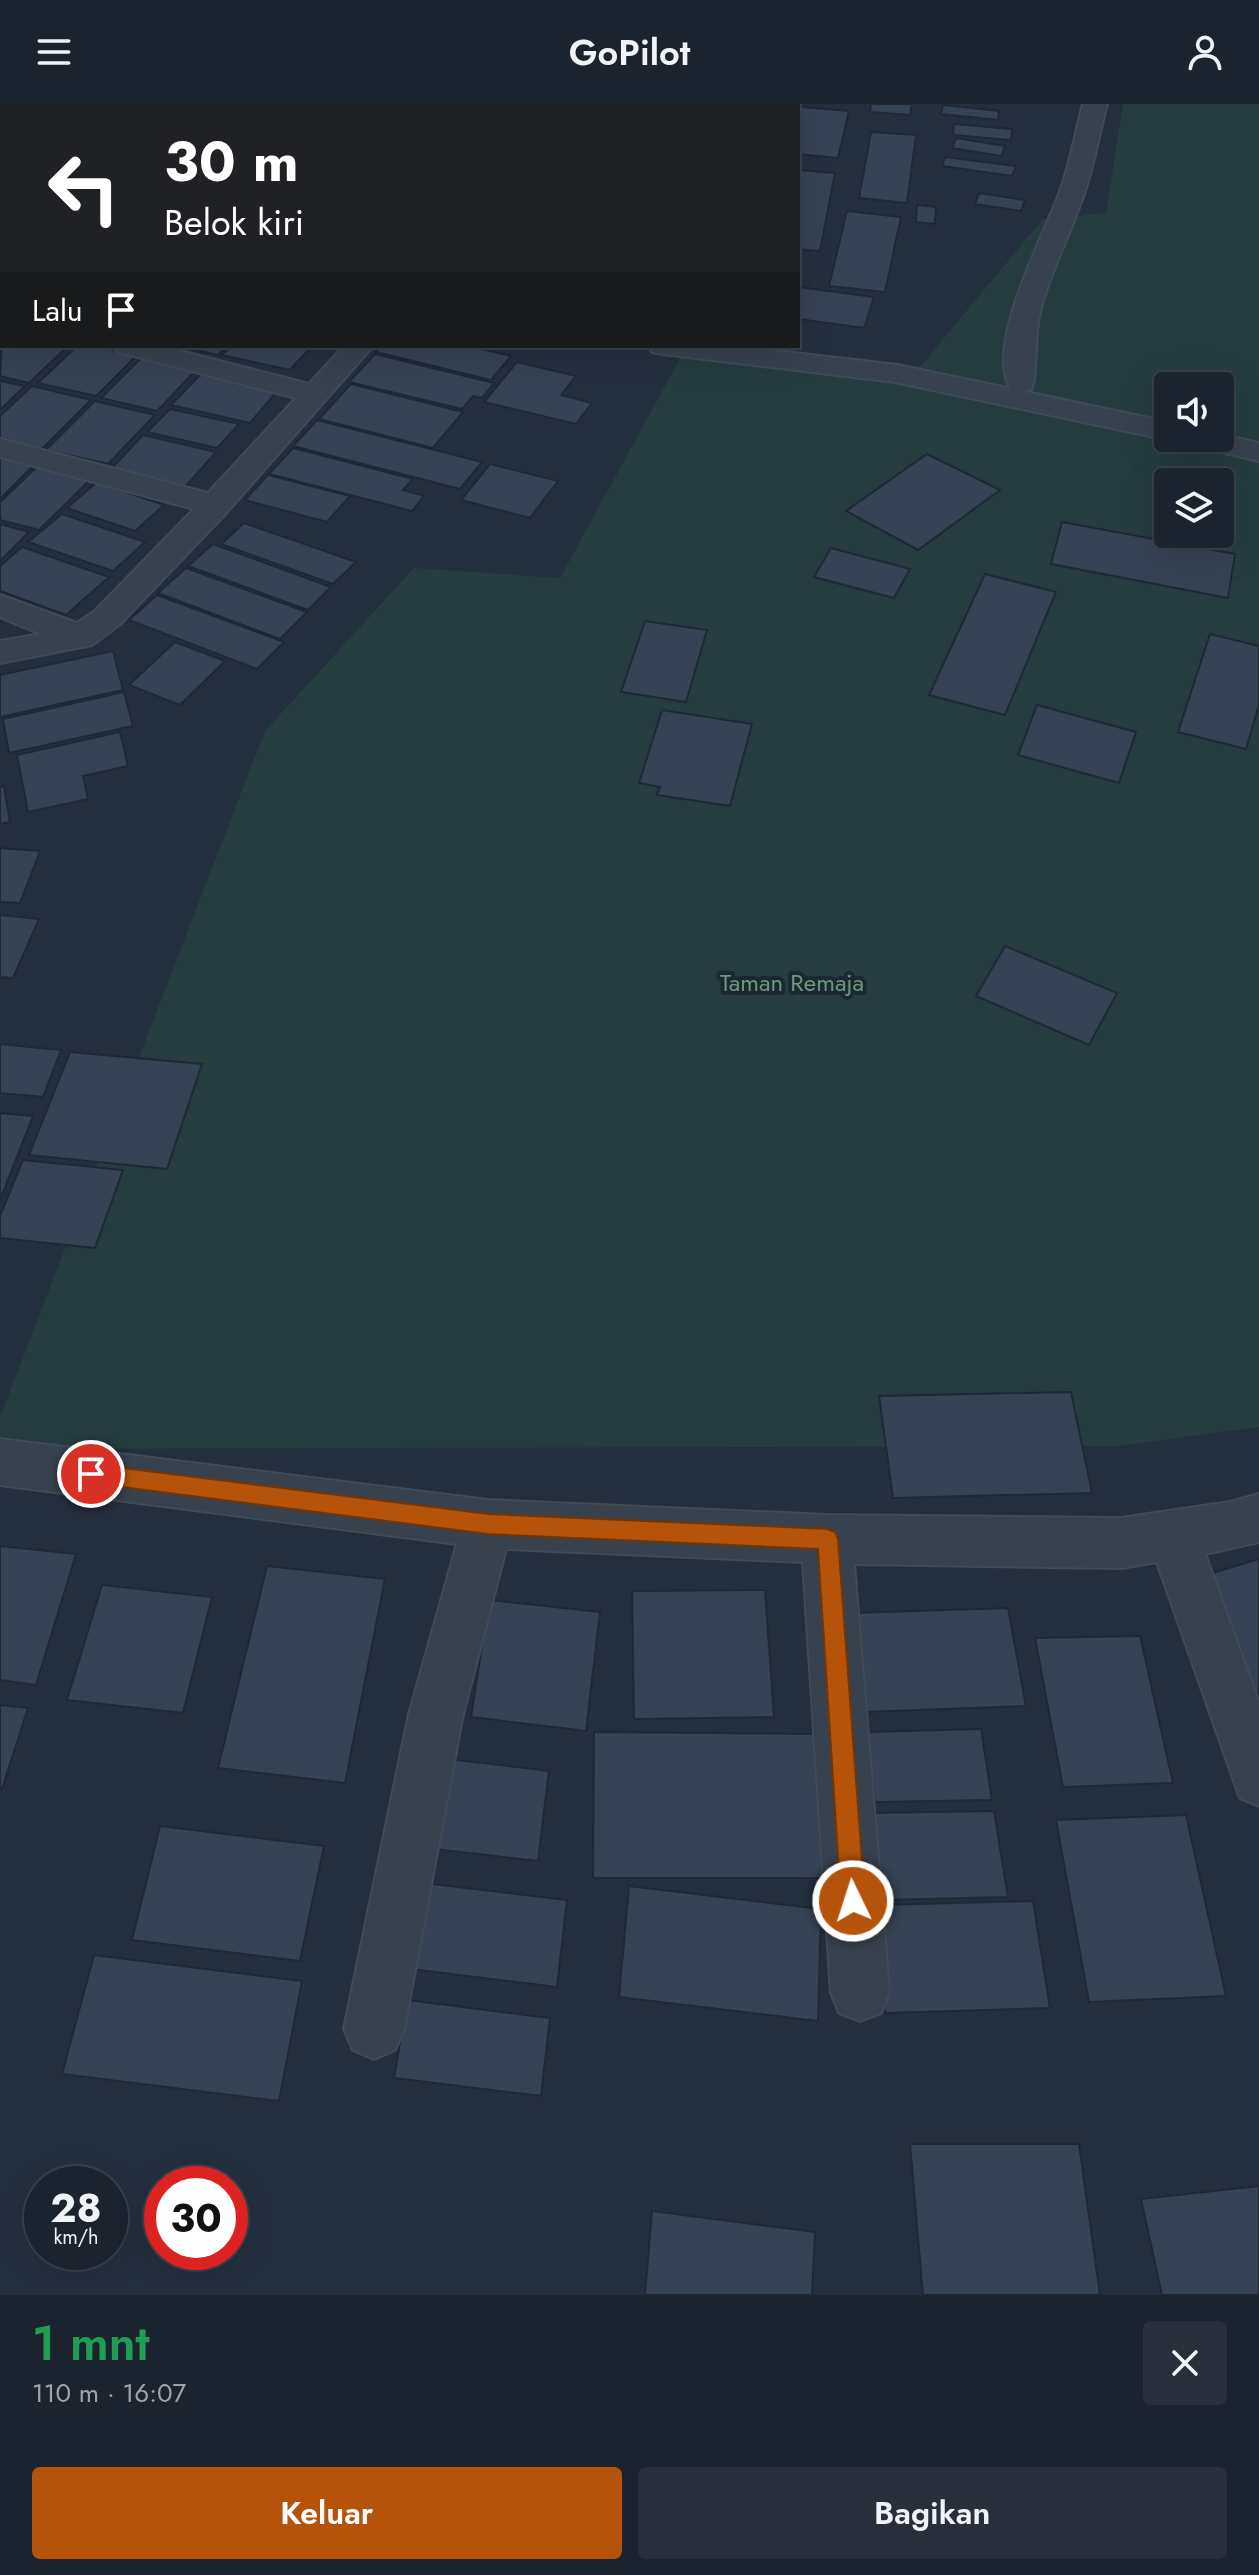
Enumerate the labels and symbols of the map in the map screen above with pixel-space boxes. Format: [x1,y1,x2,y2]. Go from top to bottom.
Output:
park label: Taman Remaja [720,965,864,1000]
pin [57,1440,125,1508]
position arrow [811,1859,895,1943]
speed limit sign: 30 [144,2166,248,2270]

